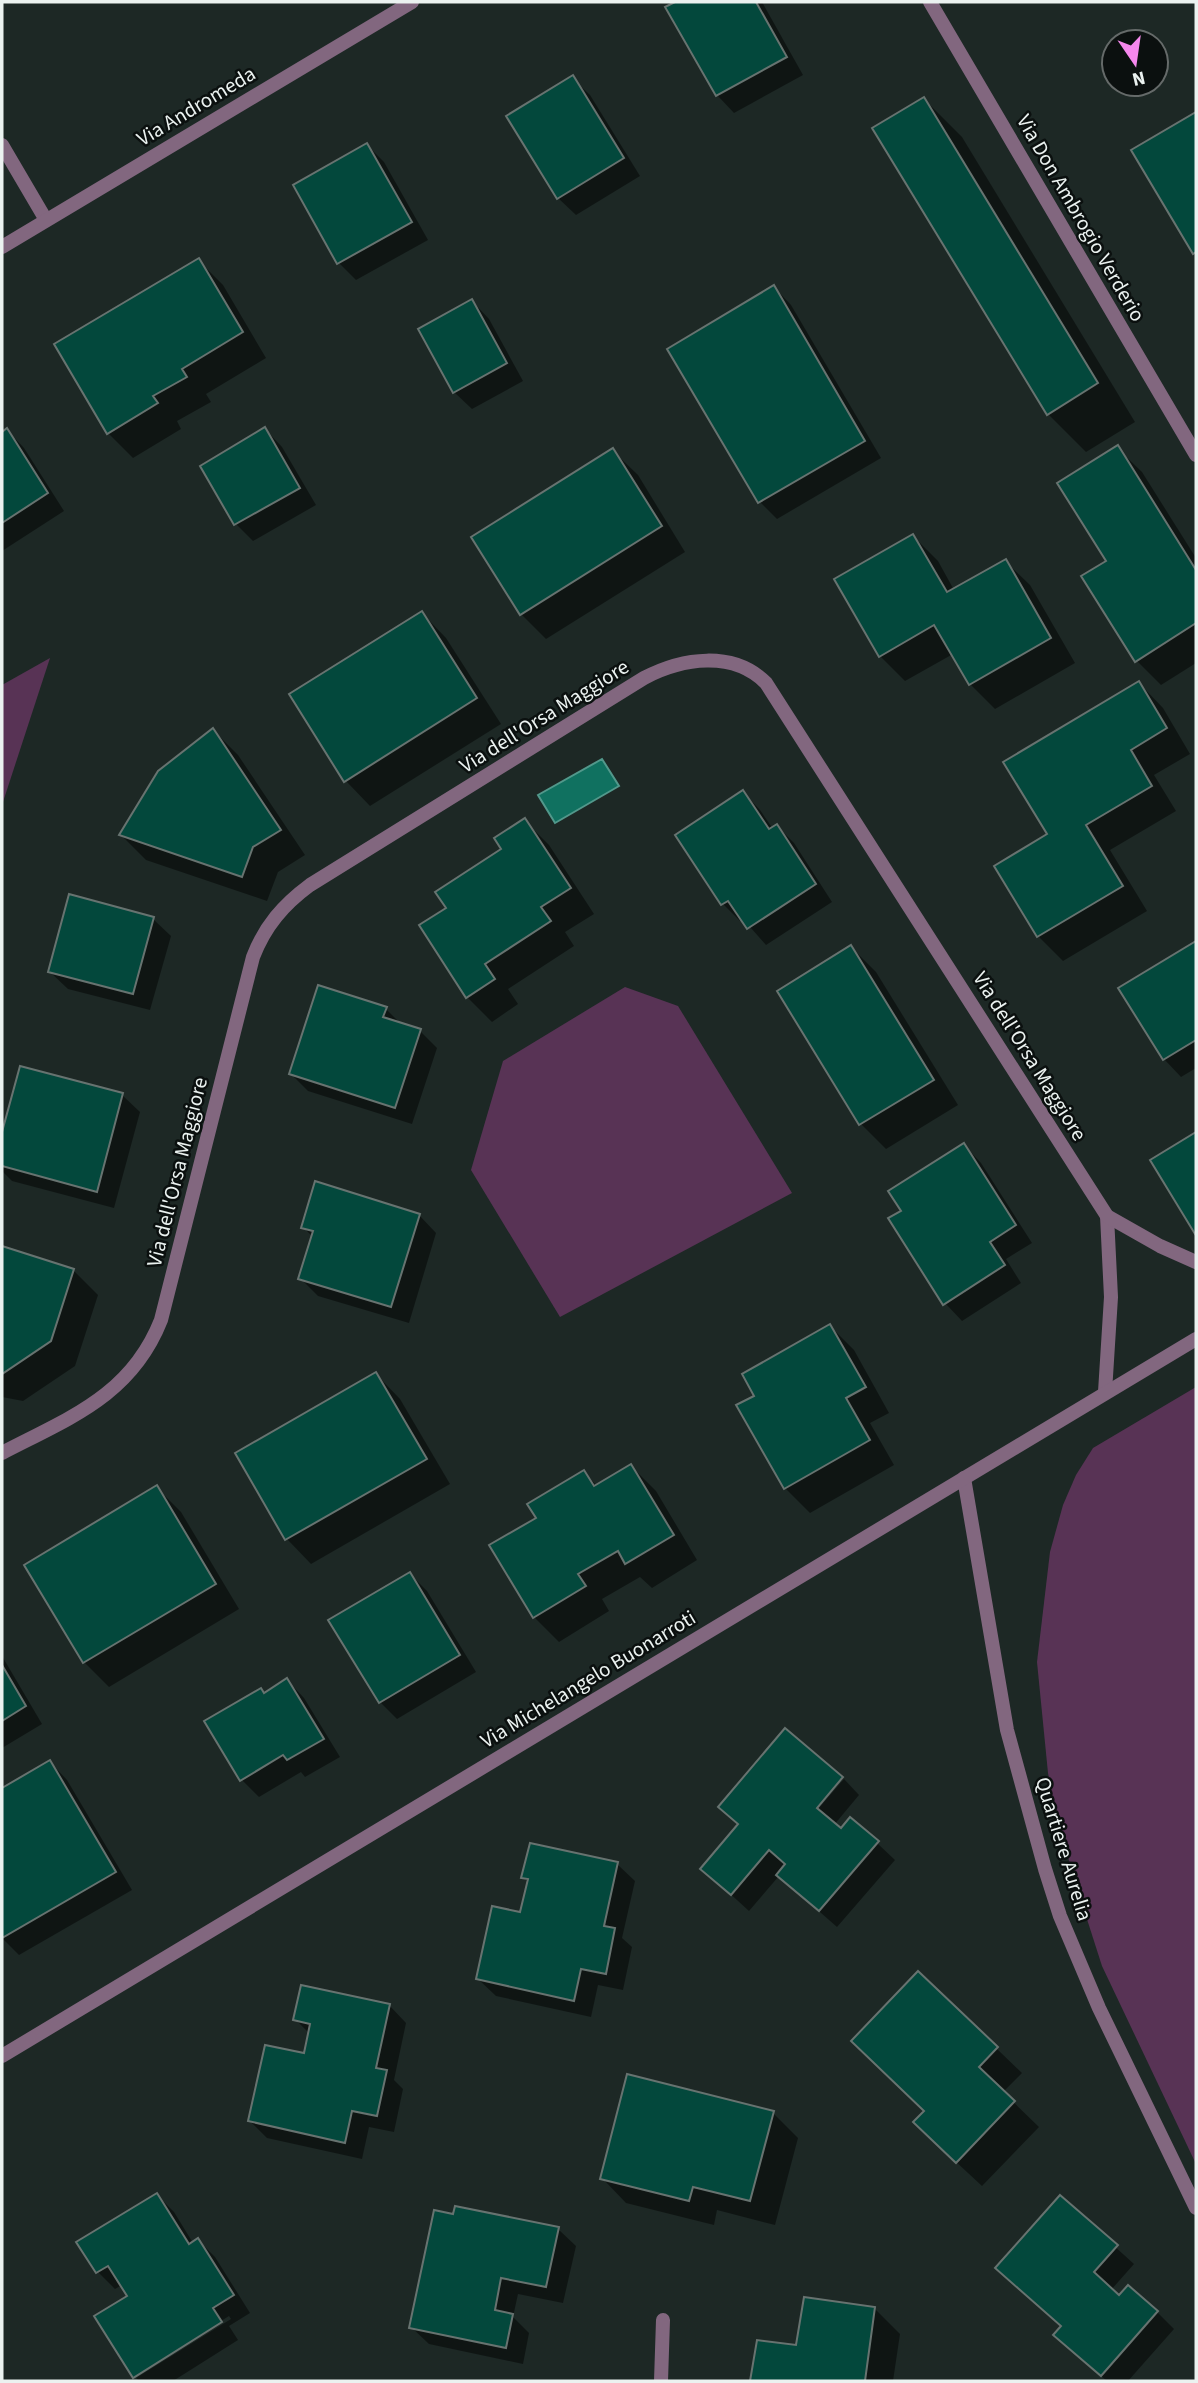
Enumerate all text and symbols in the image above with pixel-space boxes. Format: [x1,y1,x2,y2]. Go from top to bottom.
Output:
north arrow [1100,28,1170,98]
street label: Via Andromeda [131,59,261,153]
text: N [1129,64,1148,93]
street label: Via Don Ambrogio Verderio [1009,109,1153,327]
street label: Via dell'Orsa Maggiore [454,652,634,780]
street label: Via dell'Orsa Maggiore [966,966,1094,1146]
street label: Via dell'Orsa Maggiore [139,1074,215,1270]
street label: Via Michelangelo Buonarroti [475,1603,701,1755]
street label: Quartiere Aurelia [1028,1773,1100,1925]

